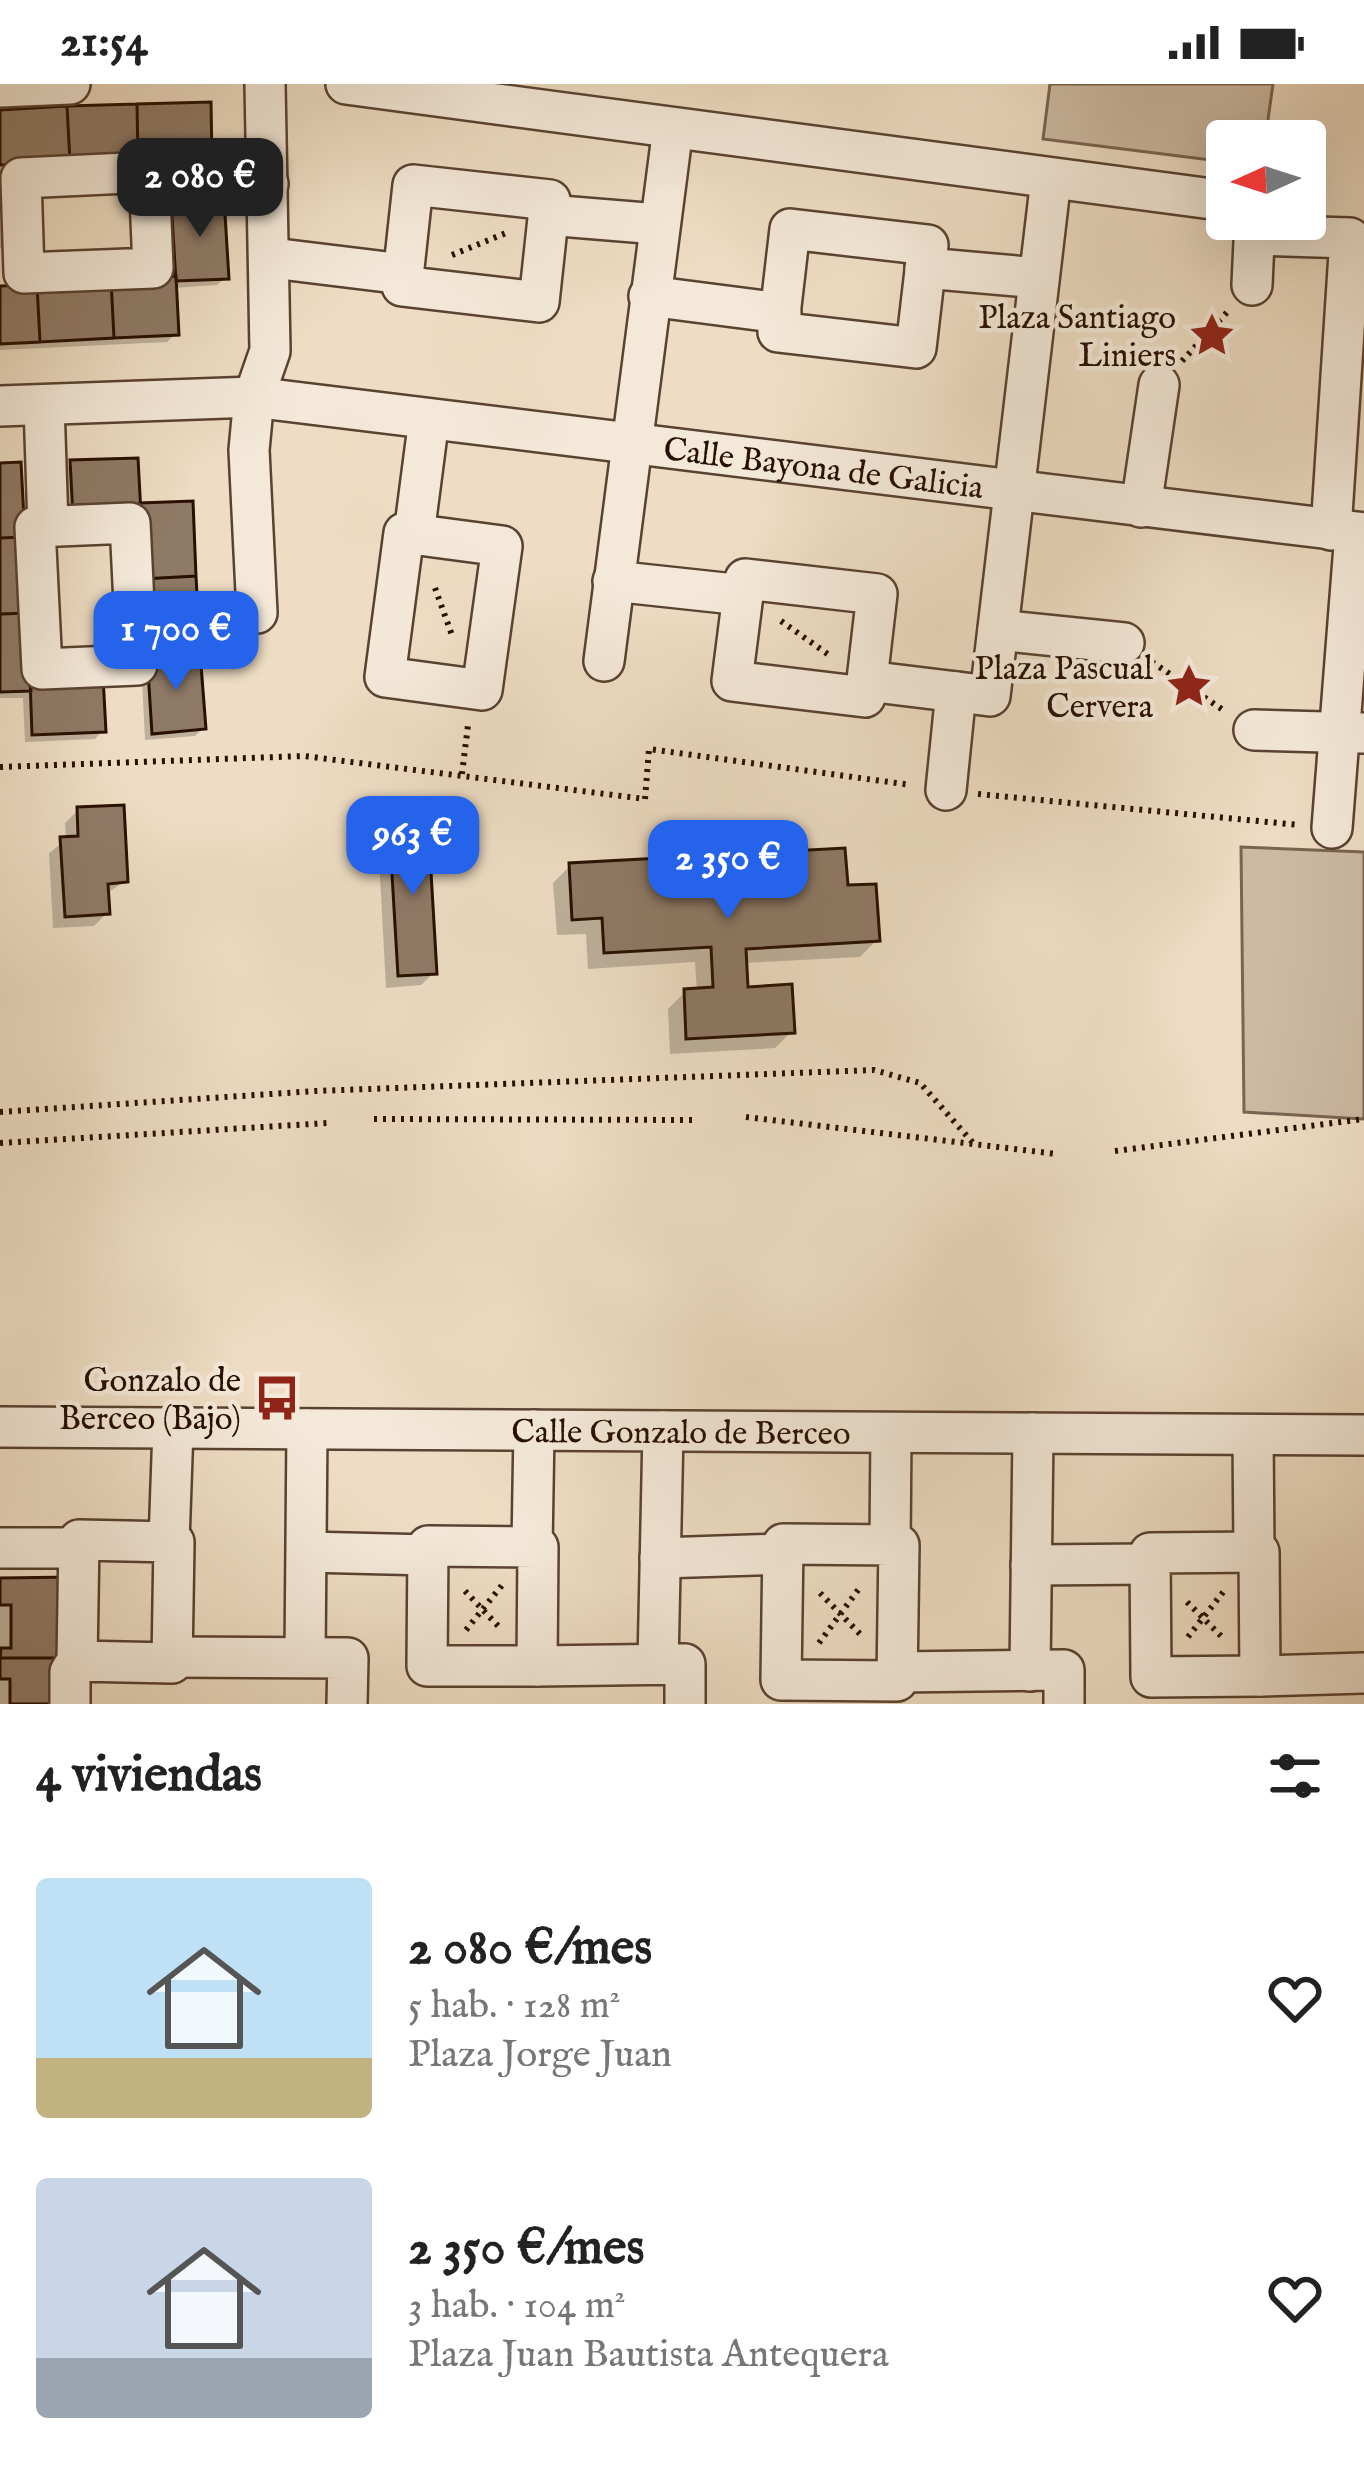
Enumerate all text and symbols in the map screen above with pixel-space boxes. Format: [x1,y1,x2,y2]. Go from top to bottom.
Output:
text: 21:54 [60,14,148,71]
north arrow [1206,120,1326,240]
map controls [1206,120,1326,240]
pin: 2 080 € [89,138,311,240]
text: 2 080 € [144,152,256,201]
place label: Plaza Santiago Liniers [978,298,1176,378]
place icon: Plaza Santiago Liniers [1187,310,1237,360]
street label: Calle Bayona de Galicia [661,429,986,510]
pin: 1 700 € [65,591,287,693]
text: 1 700 € [121,605,231,654]
place label: Plaza Pascual Cervera [975,649,1154,729]
place icon: Plaza Pascual Cervera [1164,661,1214,711]
pin: 963 € [329,796,497,898]
text: 963 € [373,810,453,859]
pin: 2 350 € [617,820,839,922]
text: 2 350 € [675,834,781,883]
place label: Gonzalo de Berceo (Bajo) [59,1361,241,1441]
bus stop icon: Gonzalo de Berceo (Bajo) [252,1373,302,1423]
street label: Calle Gonzalo de Berceo [511,1412,851,1456]
icon: filters [1262,1743,1328,1809]
text: 4 viviendas [36,1744,262,1809]
text: 2 080 €/mes [408,1917,652,1982]
icon: home [132,1926,276,2070]
icon: heart [1262,1965,1328,2031]
text: 5 hab. · 128 m² [408,1982,621,2031]
text: Plaza Jorge Juan [408,2031,672,2080]
text: 2 350 €/mes [408,2217,644,2282]
icon: home [132,2226,276,2370]
icon: heart [1262,2265,1328,2331]
text: 3 hab. · 104 m² [408,2282,626,2331]
text: Plaza Juan Bautista Antequera [408,2331,889,2380]

